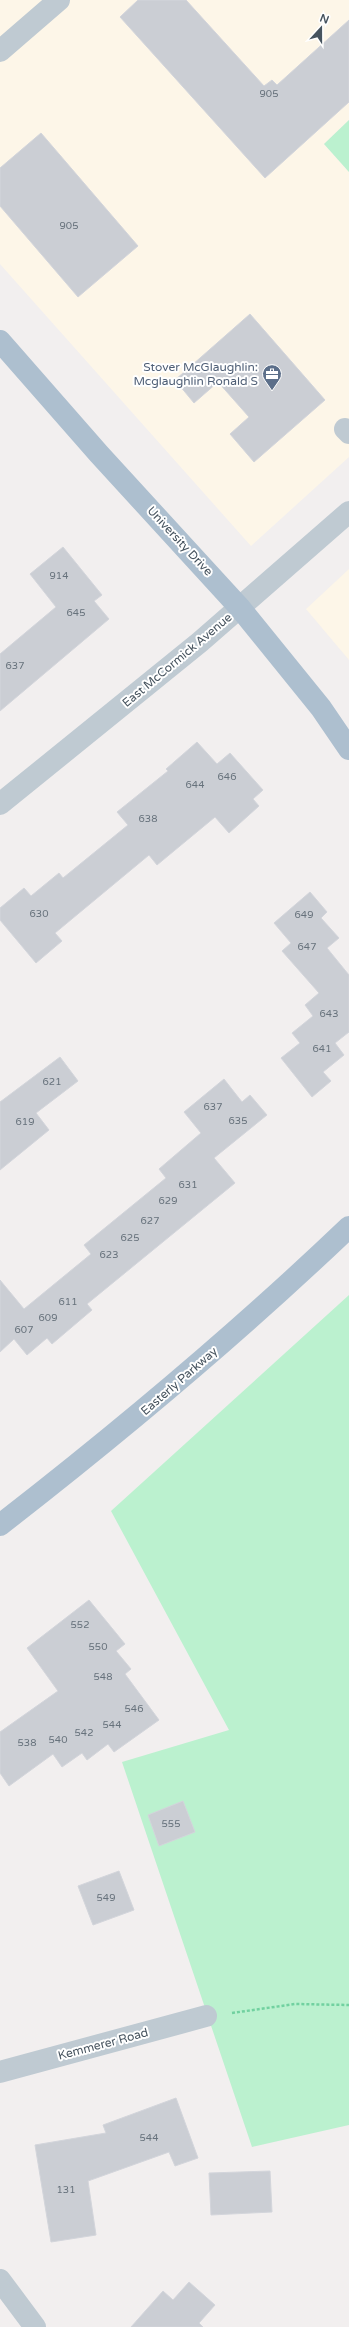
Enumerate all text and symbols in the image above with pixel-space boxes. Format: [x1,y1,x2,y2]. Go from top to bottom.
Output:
north arrow [301,8,341,48]
text: N [318,11,331,27]
house number: 905 [260,88,278,100]
house number: 905 [60,220,78,232]
place label: Stover McGlaughlin: Mcglaughlin Ronald S [133,360,258,388]
office icon: Stover McGlaughlin: Mcglaughlin Ronald S [261,363,283,391]
street label: University Drive [144,504,216,579]
house number: 914 [50,570,68,582]
house number: 645 [67,607,85,619]
street label: East McCormick Avenue [119,610,235,710]
house number: 637 [6,660,24,672]
house number: 646 [218,771,236,783]
house number: 644 [186,779,204,791]
house number: 638 [139,813,157,825]
house number: 630 [30,908,48,920]
house number: 649 [295,909,313,921]
house number: 647 [298,941,316,953]
house number: 643 [320,1008,338,1020]
house number: 641 [313,1043,331,1055]
house number: 621 [43,1076,61,1088]
house number: 637 [204,1101,222,1113]
house number: 635 [229,1115,247,1127]
house number: 619 [16,1116,34,1128]
house number: 631 [179,1179,197,1191]
house number: 629 [159,1195,177,1207]
house number: 627 [141,1215,159,1227]
house number: 625 [121,1232,139,1244]
house number: 623 [100,1249,118,1261]
house number: 611 [59,1296,77,1308]
house number: 609 [39,1312,57,1324]
house number: 607 [15,1324,33,1336]
street label: Easterly Parkway [138,1344,220,1418]
house number: 552 [71,1619,89,1631]
house number: 550 [89,1641,107,1653]
house number: 548 [94,1671,112,1683]
house number: 546 [125,1703,143,1715]
house number: 544 [103,1719,121,1731]
house number: 542 [75,1727,93,1739]
house number: 540 [49,1734,67,1746]
house number: 538 [18,1737,36,1749]
house number: 555 [162,1818,180,1830]
house number: 549 [97,1892,115,1904]
street label: Kemmerer Road [56,2025,150,2063]
house number: 544 [140,2132,158,2144]
house number: 131 [57,2184,75,2196]

